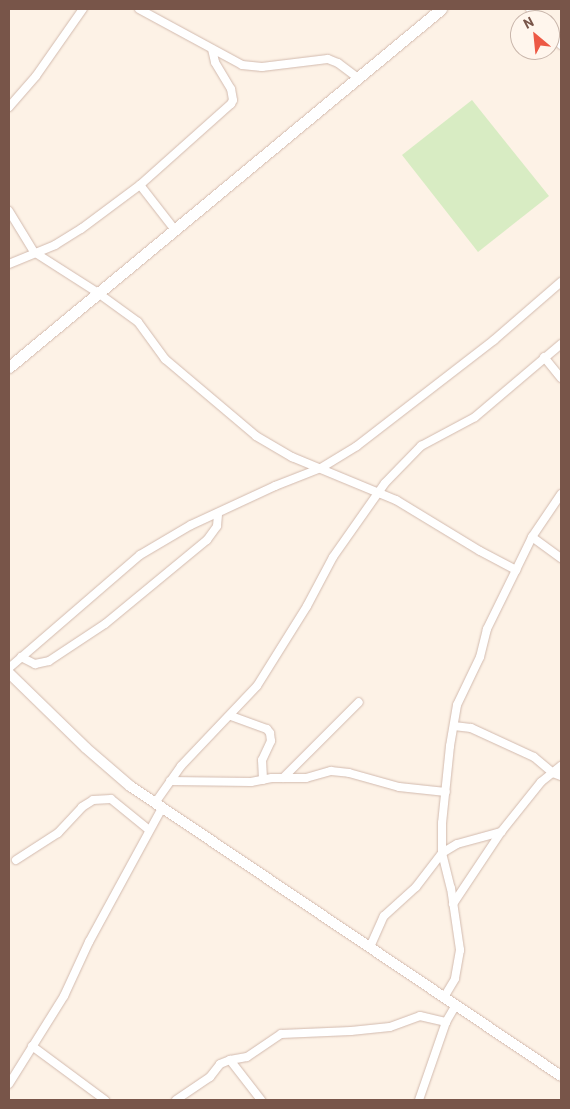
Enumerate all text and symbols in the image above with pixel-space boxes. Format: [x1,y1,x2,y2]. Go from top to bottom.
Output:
north arrow [510,10,560,60]
text: N [520,13,536,32]

